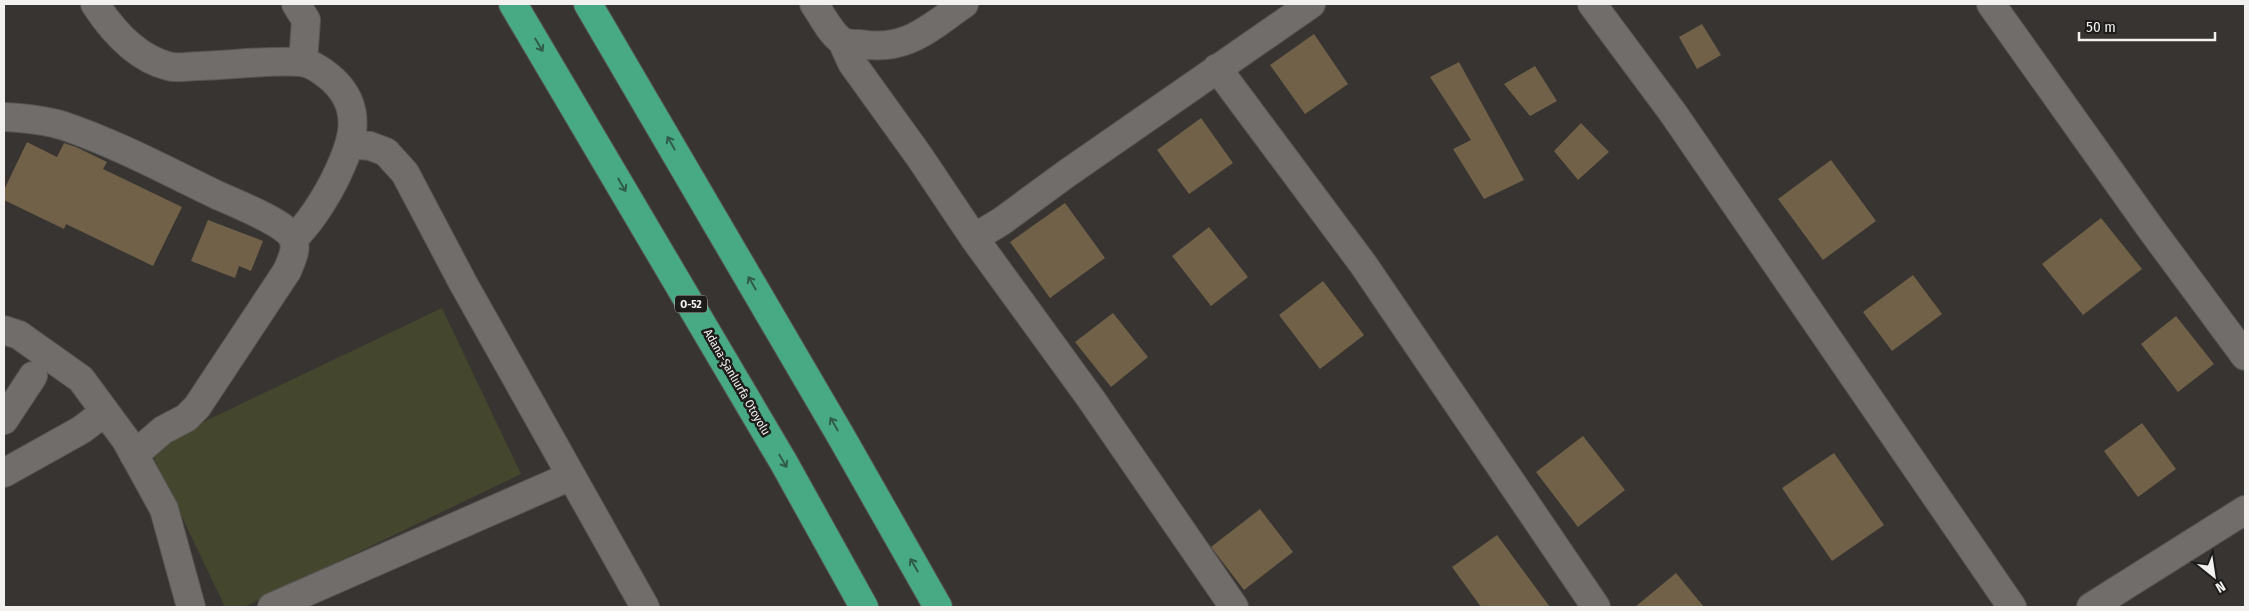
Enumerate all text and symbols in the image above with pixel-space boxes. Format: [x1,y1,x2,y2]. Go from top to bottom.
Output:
scale bar [2079,10,2215,42]
text: 50 m [2086,18,2116,36]
one-way arrow [534,38,544,52]
one-way arrow [665,136,675,150]
one-way arrow [617,178,627,192]
one-way arrow [747,276,757,291]
road number: O-52 [675,296,707,312]
street label: Adana-Şanlıurfa Otoyolu [701,326,773,438]
one-way arrow [828,417,838,431]
one-way arrow [778,454,788,469]
north arrow [2189,551,2239,601]
one-way arrow [909,557,919,572]
text: N [2212,577,2228,596]

